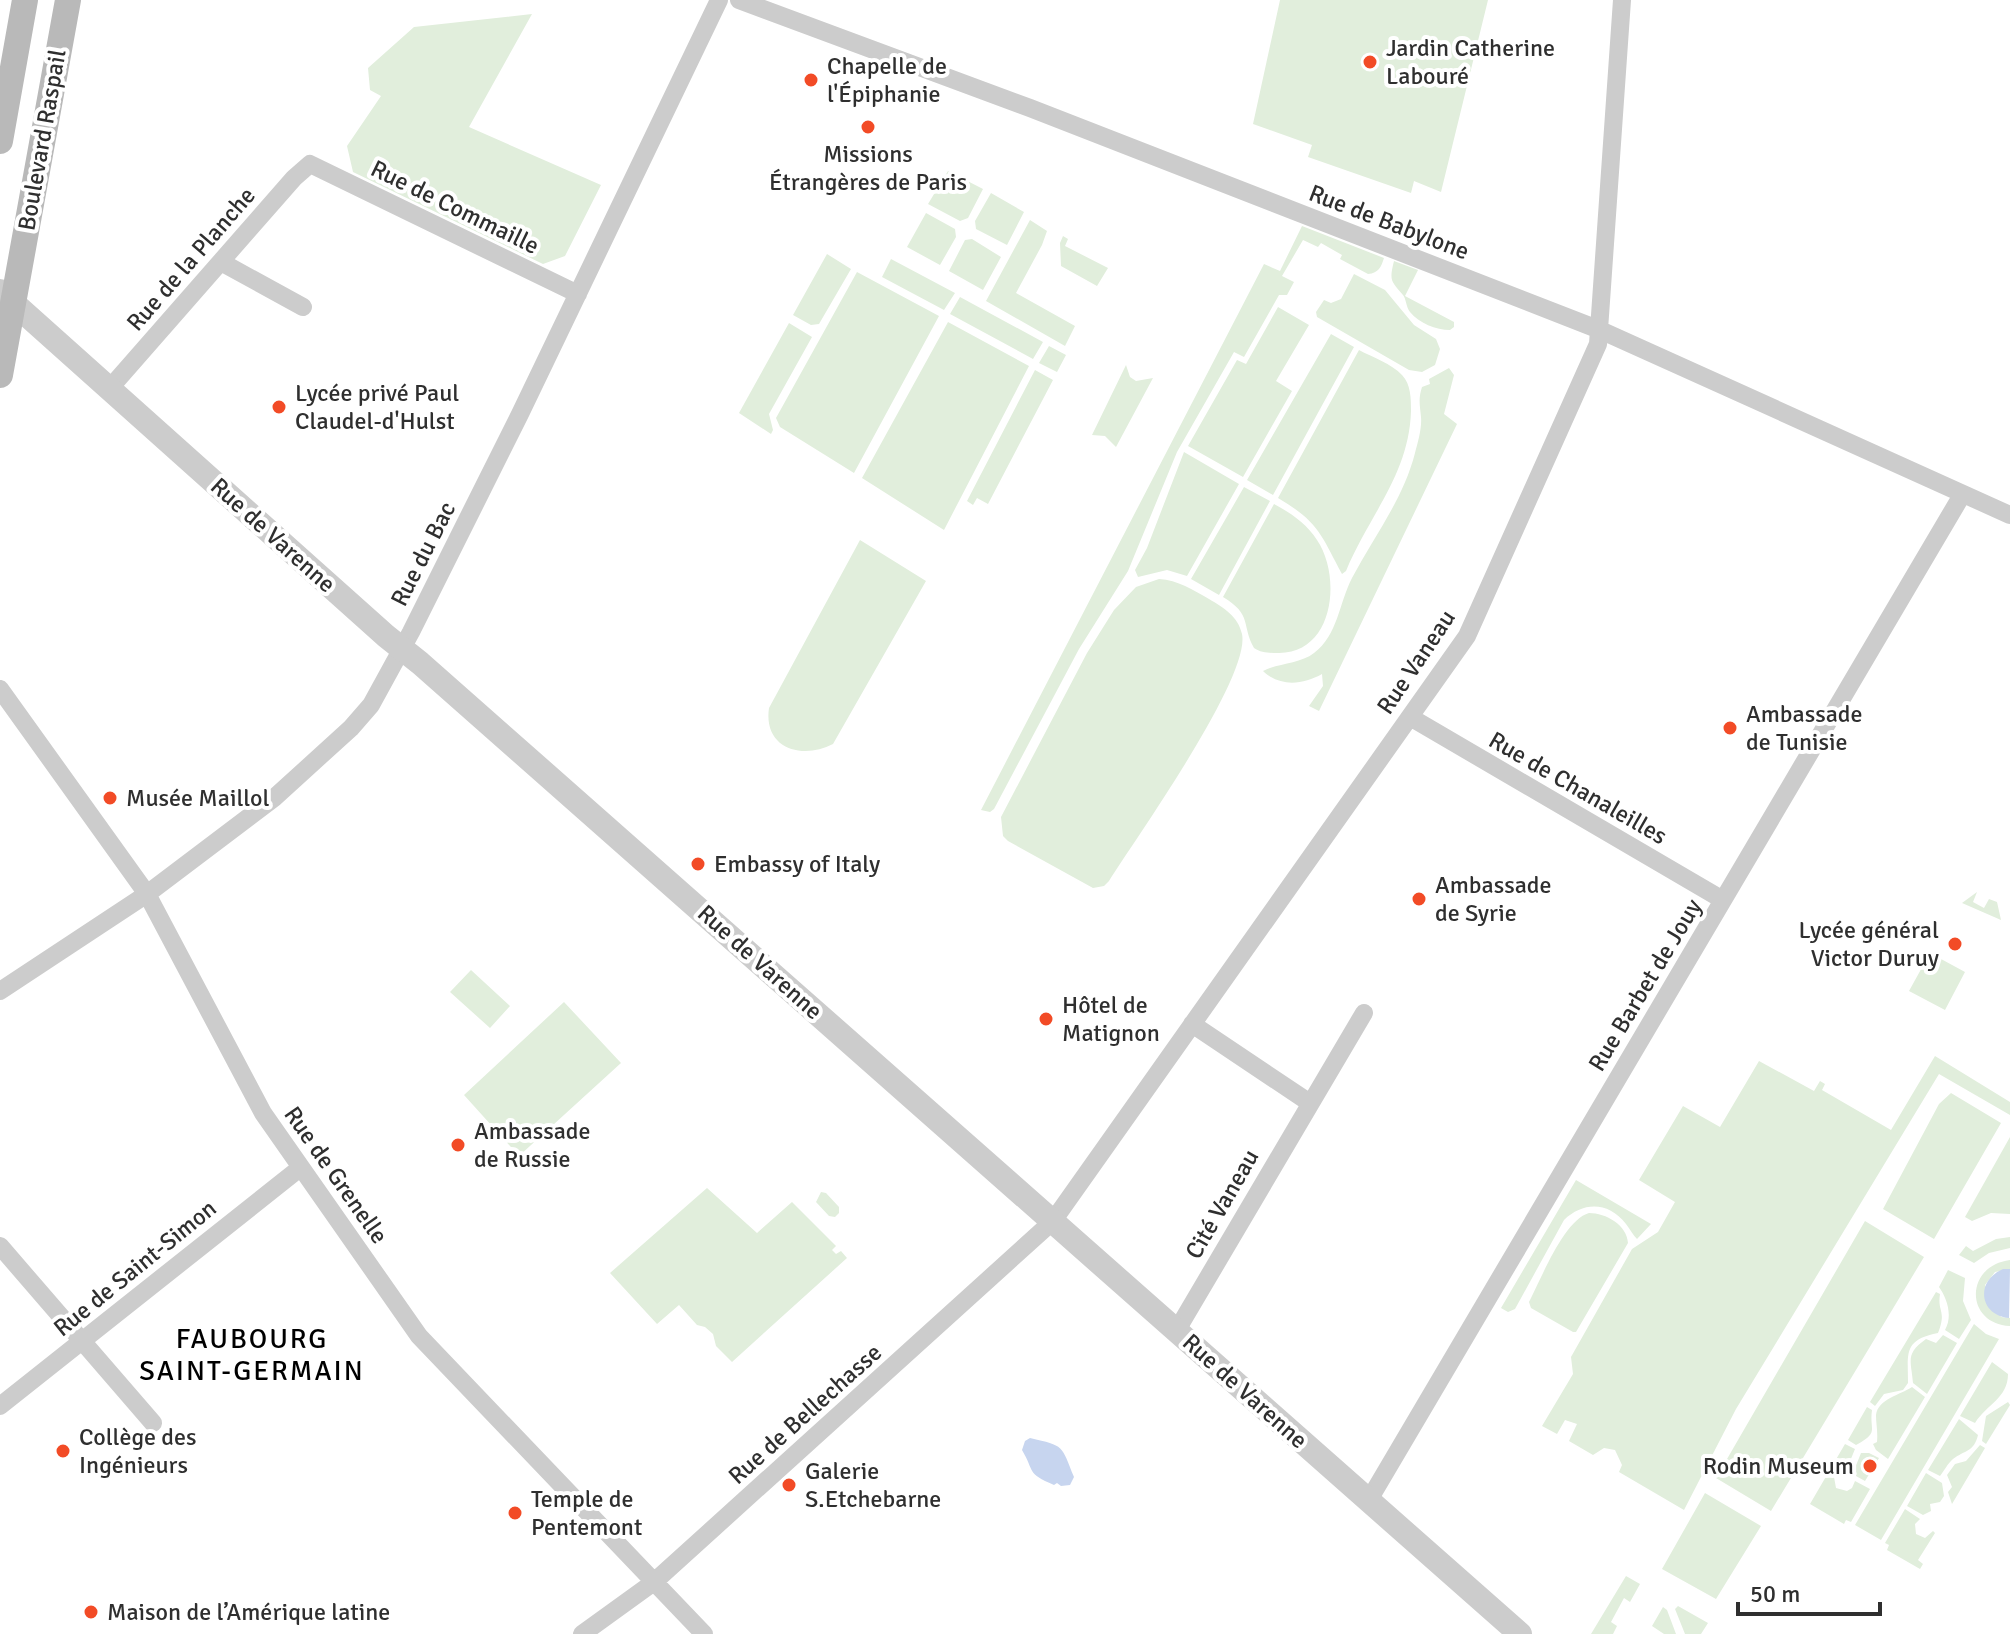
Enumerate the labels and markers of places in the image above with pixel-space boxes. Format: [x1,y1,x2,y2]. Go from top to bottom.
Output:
place label: Jardin Catherine Labouré [1386,33,1555,91]
place label: Chapelle de l'Épiphanie [827,51,947,109]
marker: Jardin Catherine Labouré [1361,53,1379,71]
marker: Chapelle de l'Épiphanie [802,71,820,89]
marker: Missions Étrangères de Paris [859,118,877,136]
place label: Missions Étrangères de Paris [769,139,967,197]
place label: Lycée privé Paul Claudel-d'Hulst [295,378,459,436]
marker: Lycée privé Paul Claudel-d'Hulst [270,398,288,416]
place label: Ambassade de Tunisie [1746,699,1862,757]
marker: Ambassade de Tunisie [1721,719,1739,737]
place label: Musée Maillol [126,783,270,813]
marker: Musée Maillol [101,789,119,807]
place label: Embassy of Italy [714,849,880,879]
marker: Embassy of Italy [689,855,707,873]
place label: Ambassade de Syrie [1435,870,1551,928]
marker: Ambassade de Syrie [1410,890,1428,908]
place label: Lycée général Victor Duruy [1799,915,1939,973]
marker: Lycée général Victor Duruy [1946,935,1964,953]
place label: Hôtel de Matignon [1062,990,1160,1048]
marker: Hôtel de Matignon [1037,1010,1055,1028]
place label: Ambassade de Russie [474,1116,590,1174]
marker: Ambassade de Russie [449,1136,467,1154]
place label: Collège des Ingénieurs [79,1422,197,1480]
marker: Collège des Ingénieurs [54,1442,72,1460]
place label: Rodin Museum [1703,1451,1854,1481]
place label: Galerie S.Etchebarne [805,1456,941,1514]
marker: Rodin Museum [1861,1457,1879,1475]
marker: Galerie S.Etchebarne [780,1476,798,1494]
place label: Temple de Pentemont [531,1484,642,1542]
marker: Temple de Pentemont [506,1504,524,1522]
place label: Maison de l’Amérique latine [107,1597,390,1627]
marker: Maison de l’Amérique latine [82,1603,100,1621]

